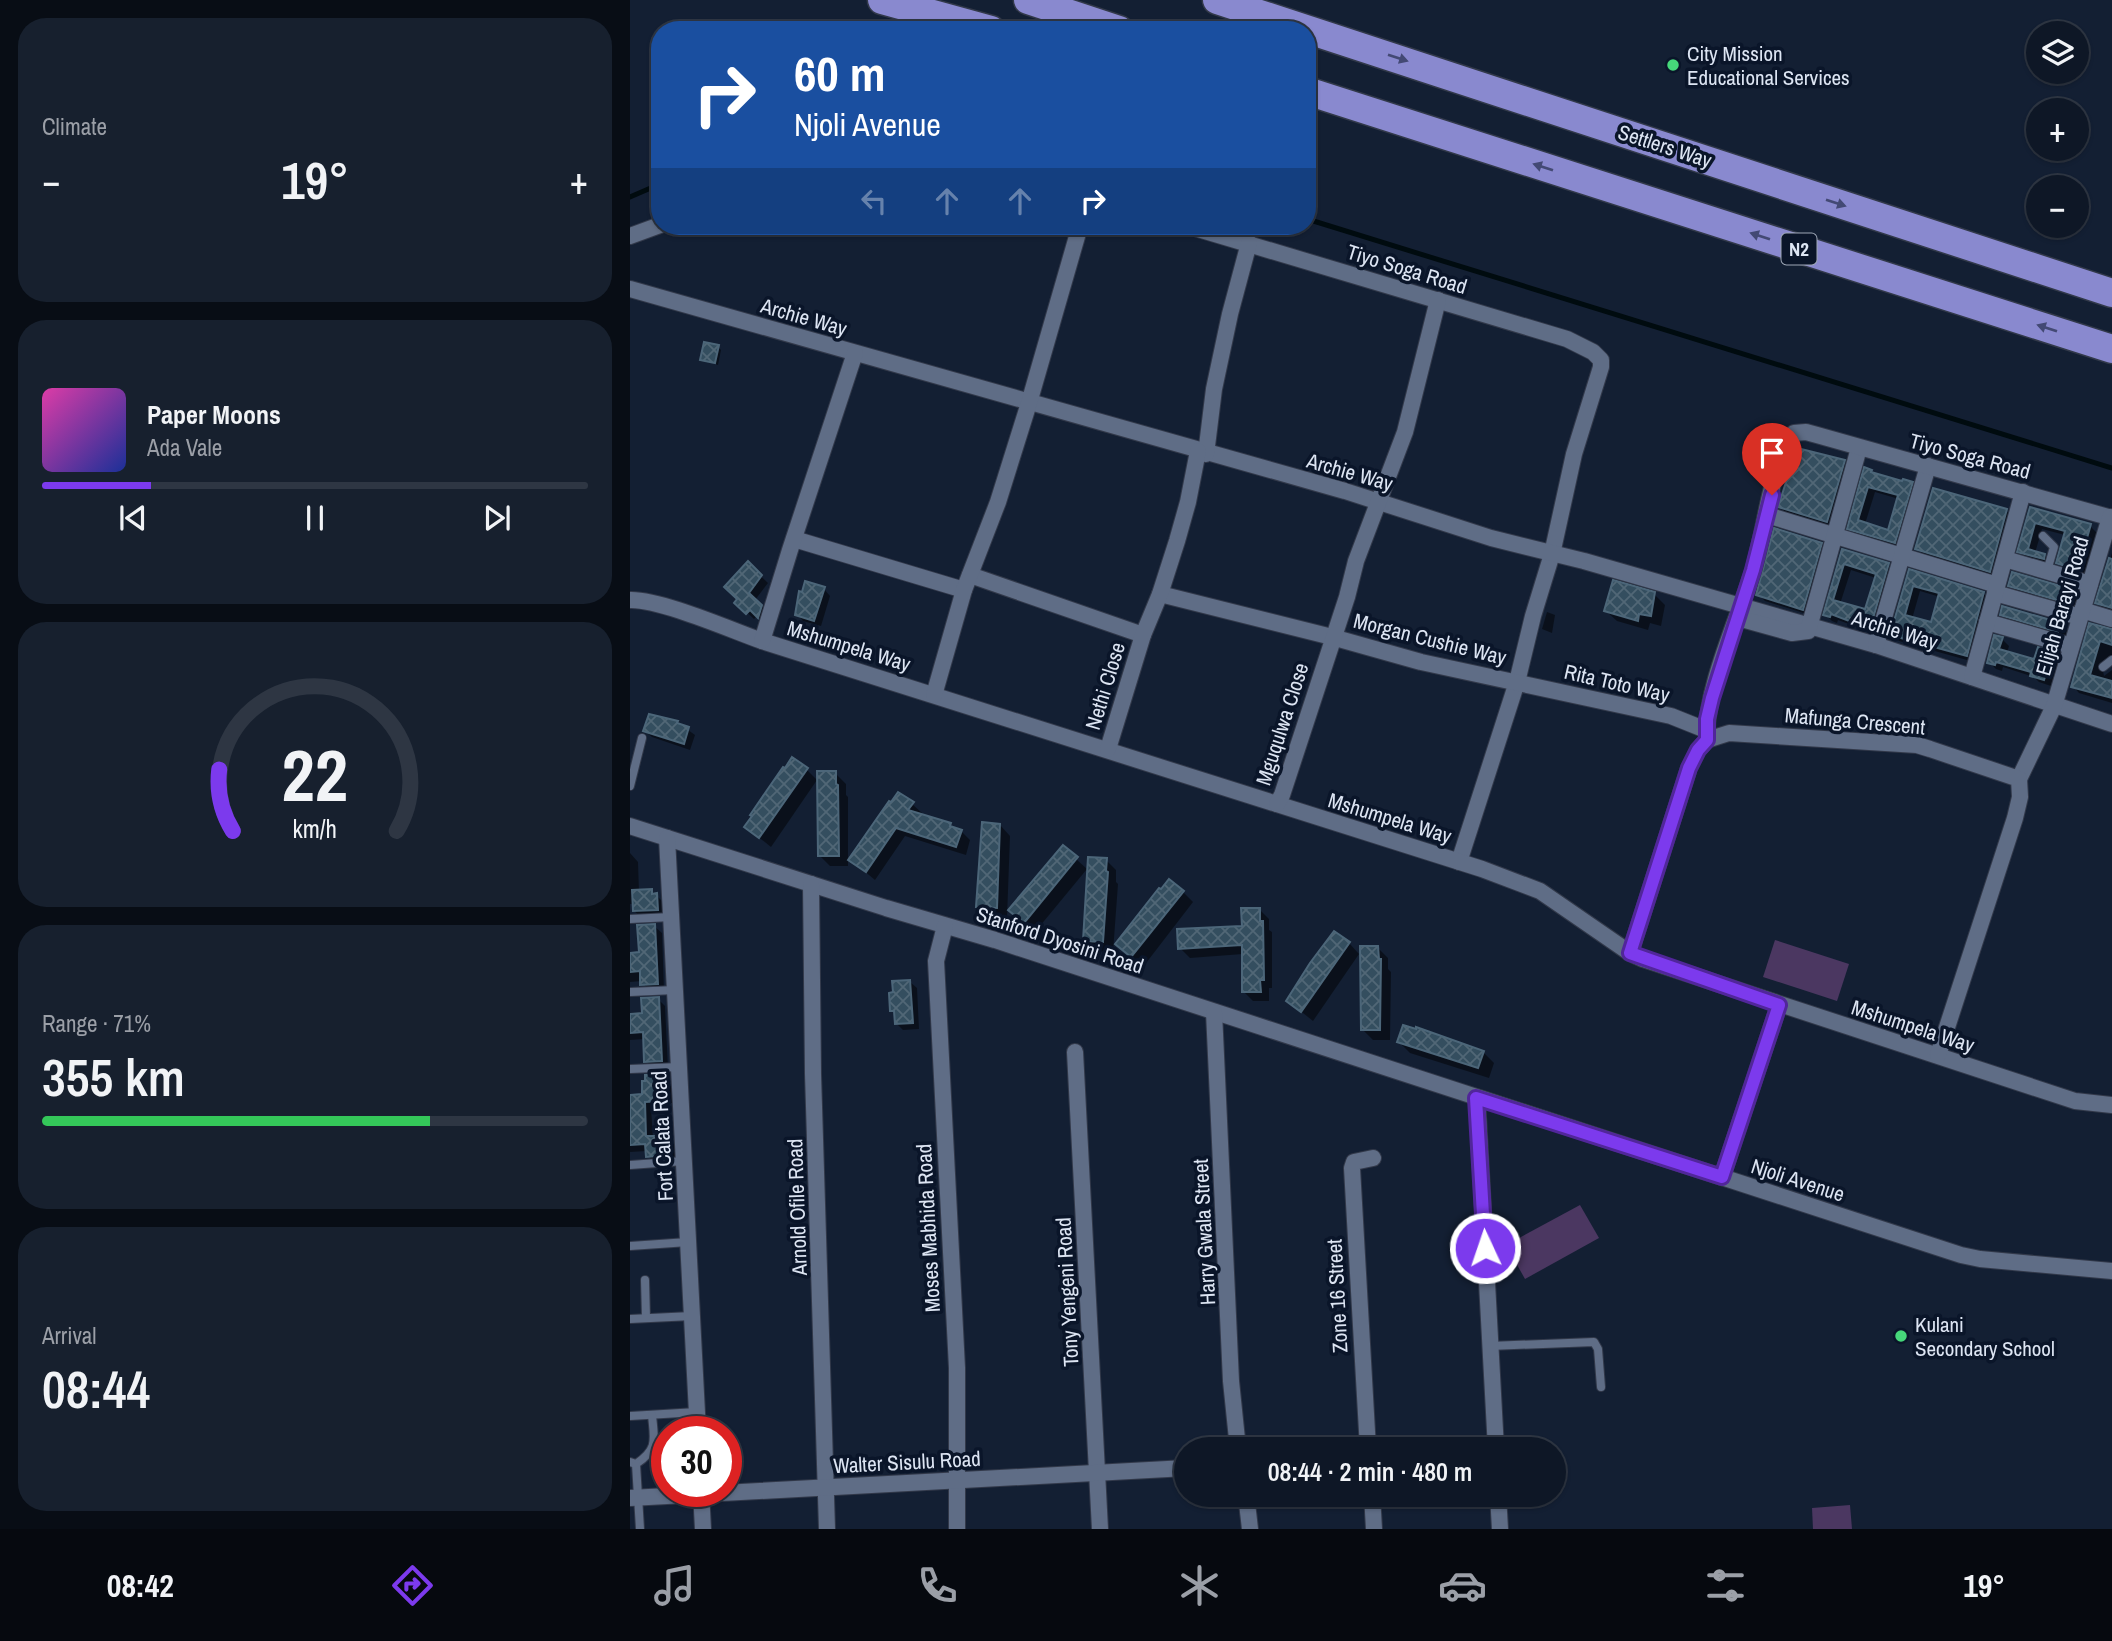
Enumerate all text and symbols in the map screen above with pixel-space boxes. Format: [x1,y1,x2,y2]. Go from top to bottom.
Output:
map controls [2026,21,2089,238]
button: layers [2026,21,2089,84]
place label: City Mission Educational Services [1687,39,1850,92]
text: 60 m [794,40,886,106]
icon: right [679,49,770,140]
one-way arrow [1387,53,1408,64]
marker: City Mission Educational Services [1665,57,1681,73]
button: + [2026,98,2089,161]
text: Njoli Avenue [794,103,941,146]
text: Climate [42,111,107,142]
street label: Settlers Way [1614,117,1716,175]
text: 19° [281,145,349,215]
text: − [42,155,60,206]
text: + [570,155,588,206]
one-way arrow [1533,162,1554,172]
button: − [2026,175,2089,238]
icon: left [855,182,893,220]
icon: ahead [928,182,966,220]
icon: ahead [1001,182,1039,220]
icon: right [1074,182,1112,220]
one-way arrow [1826,198,1847,208]
one-way arrow [1750,231,1771,241]
road number: N2 [1782,233,1816,264]
street label: Tiyo Soga Road [1343,237,1471,301]
street label: Archie Way [757,291,851,343]
one-way arrow [2036,322,2057,333]
text: Paper Moons [147,397,281,432]
pin [1742,423,1802,495]
street label: Tiyo Soga Road [1906,426,2034,486]
text: Ada Vale [147,432,222,463]
icon: arrive [1753,434,1791,472]
street label: Archie Way [1303,446,1397,498]
icon: previous [114,499,152,537]
icon: pause [296,499,334,537]
icon: next [478,499,516,537]
street label: Elijah Barayi Road [2028,533,2096,679]
street label: Archie Way [1848,603,1942,657]
street label: Morgan Cushie Way [1351,606,1510,672]
street label: Mshumpela Way [784,613,915,679]
street label: Nethi Close [1078,639,1132,733]
street label: Rita Toto Way [1561,657,1673,709]
street label: Mguqulwa Close [1249,659,1315,789]
street label: Mafunga Crescent [1784,700,1927,742]
text: 22 [282,726,348,824]
street label: Mshumpela Way [1325,785,1456,851]
text: km/h [293,811,337,845]
street label: Stanford Dyosini Road [973,899,1147,981]
street label: Mshumpela Way [1848,992,1979,1060]
text: Range · 71% [42,1008,151,1039]
text: 355 km [42,1042,185,1112]
street label: Fort Calata Road [644,1070,680,1202]
street label: Arnold Ofile Road [780,1138,814,1277]
street label: Moses Mabhida Road [909,1143,947,1313]
street label: Njoli Avenue [1748,1151,1848,1209]
street label: Harry Gwala Street [1186,1158,1222,1306]
position arrow [1448,1211,1522,1285]
street label: Tony Yengeni Road [1049,1217,1085,1367]
street label: Zone 16 Street [1320,1238,1354,1354]
place label: Kulani Secondary School [1915,1310,2055,1363]
text: Arrival [42,1320,97,1351]
marker: Kulani Secondary School [1893,1328,1909,1344]
text: 08:44 [42,1354,150,1424]
speed limit sign: 30 [651,1416,742,1507]
street label: Walter Sisulu Road [832,1444,982,1480]
text: 08:44 · 2 min · 480 m [1268,1454,1472,1489]
icon: directions [388,1561,437,1610]
icon: music [650,1561,699,1610]
icon: phone [913,1561,962,1610]
icon: climate [1175,1561,1224,1610]
icon: car [1438,1561,1487,1610]
icon: filters [1701,1561,1750,1610]
text: 08:42 [107,1564,174,1607]
text: 19° [1963,1564,2005,1607]

